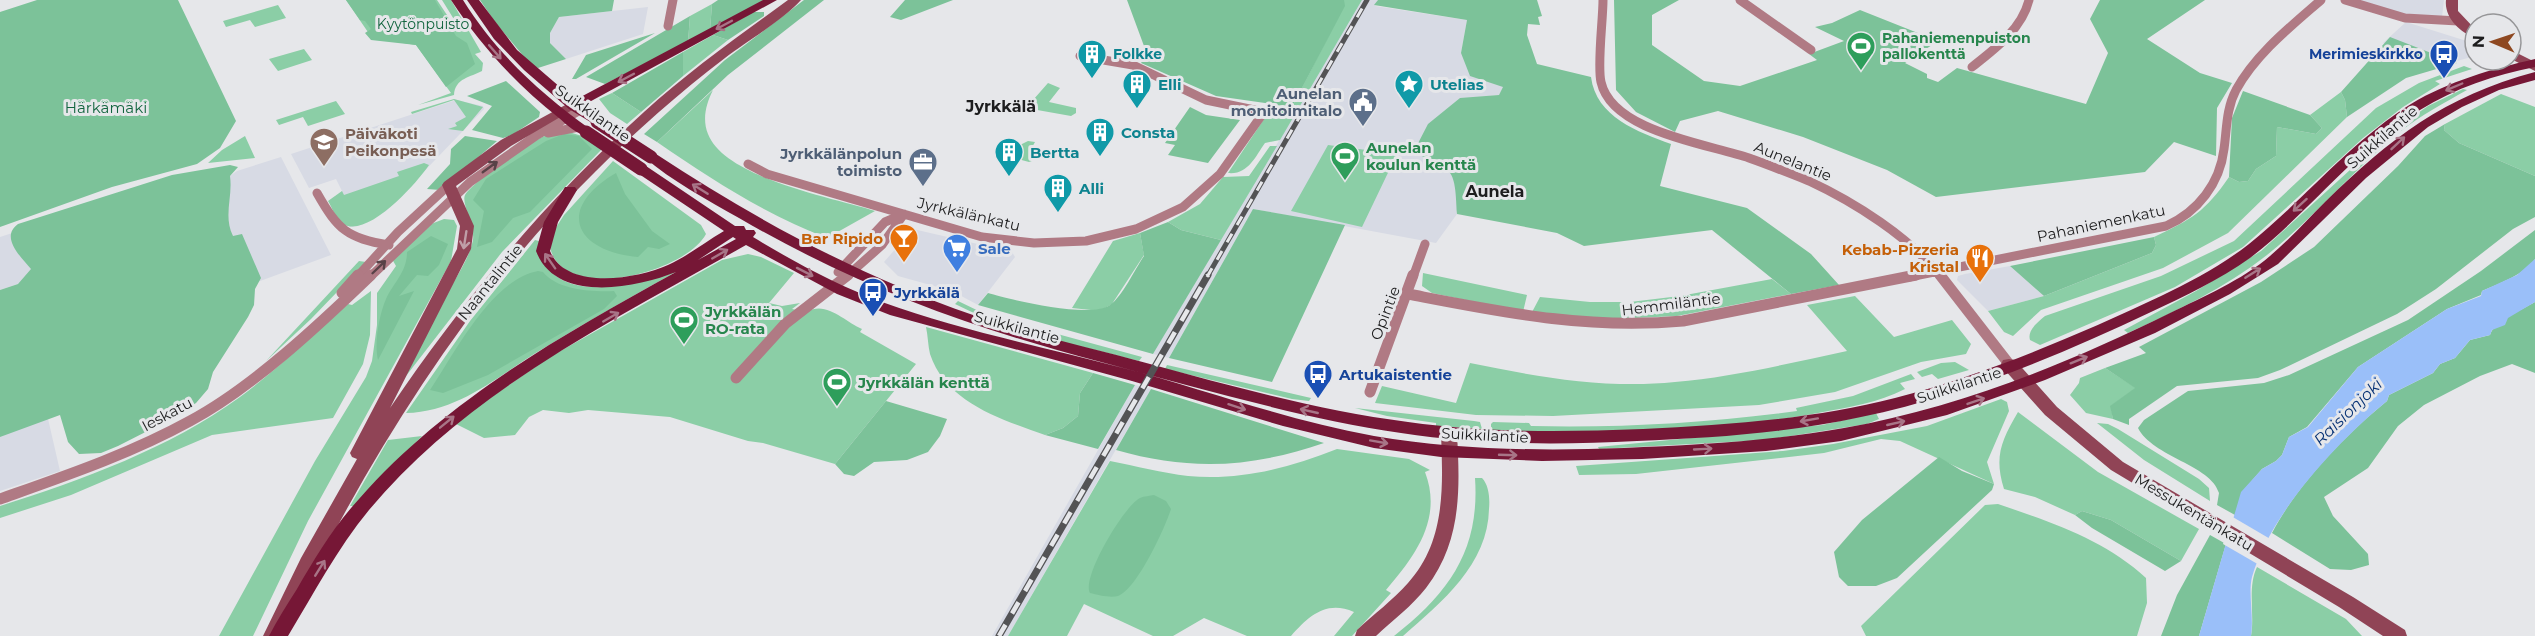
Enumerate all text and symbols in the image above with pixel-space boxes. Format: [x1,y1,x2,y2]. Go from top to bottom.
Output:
north arrow [2463,12,2523,72]
park label: Kyytönpuisto [377,15,469,33]
one-way arrow [716,19,733,31]
place label: Pahaniemenpuiston pallokenttä [1882,29,2031,63]
sports icon: Pahaniemenpuiston pallokenttä [1845,30,1877,72]
text: N [2469,35,2488,48]
building icon: Folkke [1076,38,1108,80]
bus stop icon: Merimieskirkko [2428,38,2460,80]
one-way arrow [488,44,502,59]
place label: Folkke [1113,45,1162,63]
place label: Merimieskirkko [2309,45,2423,63]
building icon: Elli [1121,68,1153,110]
place icon: Utelias [1393,68,1425,110]
one-way arrow [618,72,635,84]
place label: Elli [1158,75,1182,94]
place label: Utelias [1430,75,1484,94]
street label: Suikkilantie [552,80,634,146]
one-way arrow [2445,82,2463,94]
place label: Aunelan monitoimitalo [1231,84,1342,120]
public building icon: Aunelan monitoimitalo [1347,86,1379,128]
district label: Jyrkkälä [965,97,1036,116]
park label: Härkämäki [65,98,147,117]
street label: Suikkilantie [2343,101,2421,173]
building icon: Consta [1084,116,1116,158]
place label: Consta [1121,123,1175,142]
place label: Päiväkoti Peikonpesä [345,124,437,160]
school or university icon: Päiväkoti Peikonpesä [308,126,340,168]
building icon: Bertta [993,136,1025,178]
one-way arrow [2391,136,2406,150]
street label: Aunelantie [1751,137,1835,185]
place label: Aunelan koulun kenttä [1365,138,1476,174]
sports icon: Aunelan koulun kenttä [1329,140,1361,182]
place label: Bertta [1030,143,1080,162]
place label: Jyrkkälänpolun toimisto [779,144,902,180]
office icon: Jyrkkälänpolun toimisto [907,146,939,188]
one-way arrow [482,161,498,174]
building icon: Alli [1042,172,1074,214]
place label: Alli [1078,179,1104,198]
one-way arrow [691,182,708,195]
district label: Aunela [1465,182,1525,201]
street label: Jyrkkälänkatu [915,193,1022,235]
one-way arrow [2293,198,2308,212]
street label: Pahaniemenkatu [2035,200,2167,246]
bar icon: Bar Ripido [888,222,920,264]
place label: Bar Ripido [801,229,883,248]
one-way arrow [460,230,471,249]
supermarket icon: Sale [941,232,973,274]
place label: Sale [978,239,1011,258]
street label: Naantalintie [454,240,526,324]
place label: Kebab-Pizzeria Kristal [1842,240,1959,276]
restaurant icon: Kebab-Pizzeria Kristal [1964,242,1996,284]
one-way arrow [711,248,728,260]
one-way arrow [544,253,557,269]
one-way arrow [371,260,386,274]
one-way arrow [795,267,813,278]
one-way arrow [2244,267,2261,279]
bus stop icon: Jyrkkälä [857,276,889,318]
place label: Jyrkkälä [893,283,960,302]
street label: Opintie [1366,283,1404,343]
street label: Hemmiläntie [1621,289,1721,319]
place label: Jyrkkälän RO-rata [704,302,781,338]
sports icon: Jyrkkälän RO-rata [668,304,700,346]
street label: Suikkilantie [972,306,1062,348]
one-way arrow [602,311,619,323]
one-way arrow [2069,354,2088,365]
bus stop icon: Artukaistentie [1302,358,1334,400]
street label: Suikkilantie [1914,362,2004,408]
place label: Artukaistentie [1338,365,1452,384]
sports icon: Jyrkkälän kenttä [821,366,853,408]
place label: Jyrkkälän kenttä [857,373,990,392]
water label: Raisionjoki [2310,374,2387,449]
street label: Ieskatu [138,393,196,435]
one-way arrow [1966,394,1984,405]
one-way arrow [1227,403,1246,414]
one-way arrow [1300,404,1319,416]
one-way arrow [439,415,454,429]
one-way arrow [1800,415,1819,426]
one-way arrow [1886,417,1905,429]
street label: Suikkilantie [1441,423,1529,447]
one-way arrow [1369,437,1388,448]
one-way arrow [1692,444,1712,455]
one-way arrow [1498,449,1518,460]
street label: Messukentänkatu [2131,469,2257,555]
one-way arrow [314,560,326,577]

